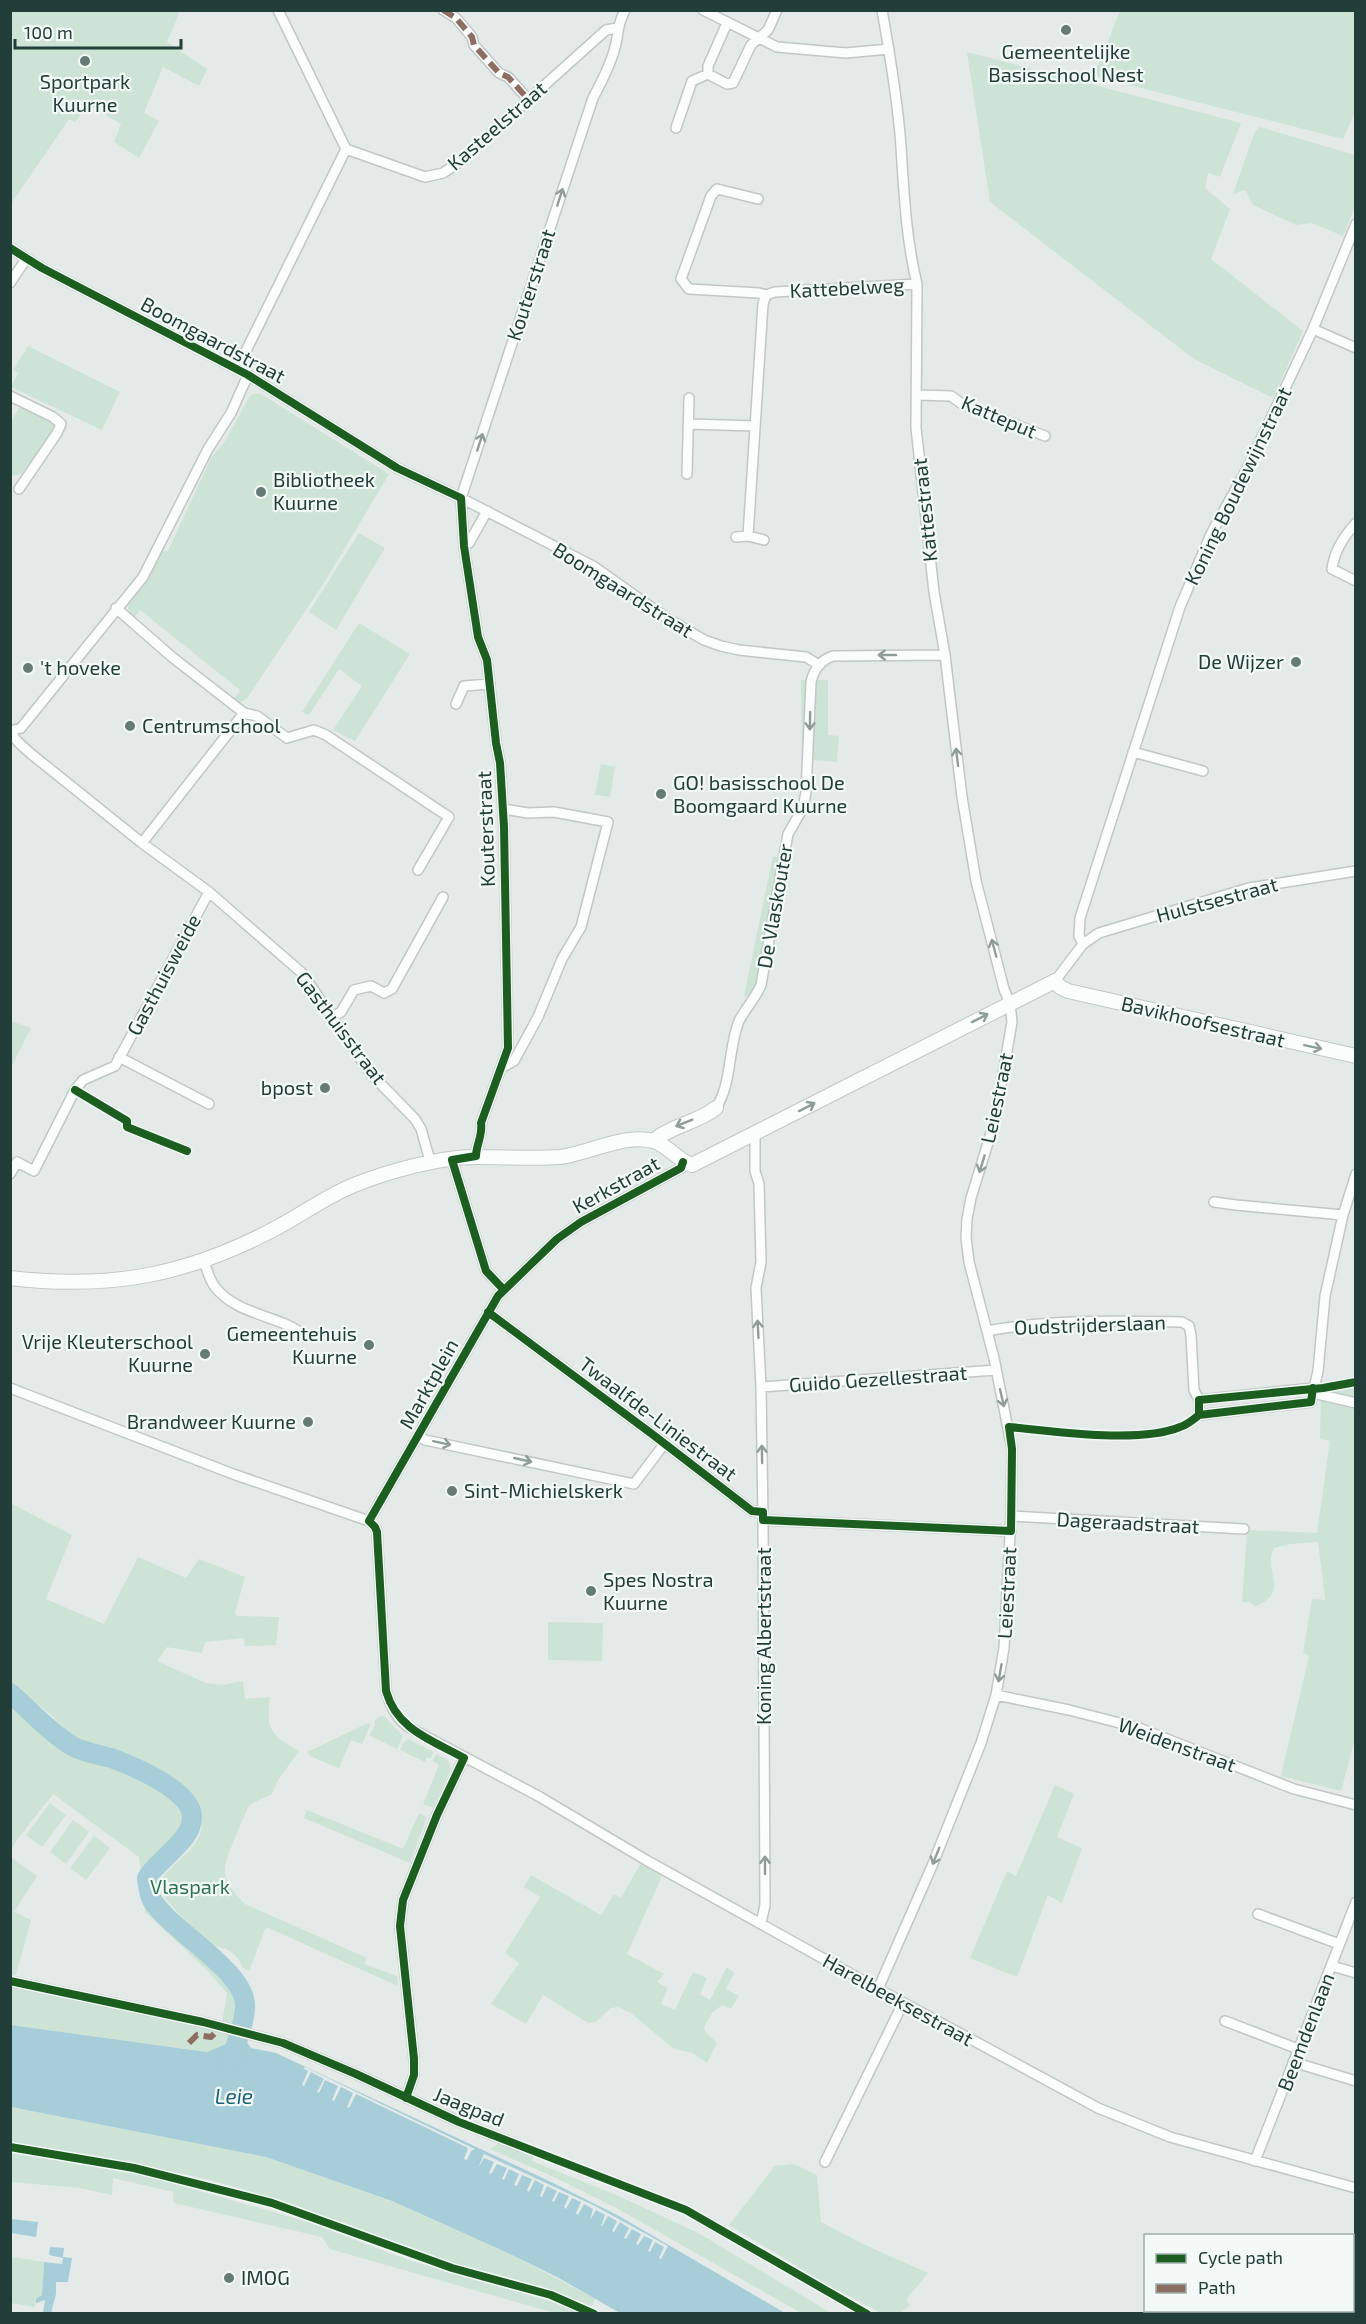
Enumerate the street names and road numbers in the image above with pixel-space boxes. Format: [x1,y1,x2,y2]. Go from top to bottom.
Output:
street label: Kasteelstraat [442,75,551,175]
street label: Kouterstraat [501,225,560,344]
street label: Kattebelweg [789,272,905,302]
street label: Boomgaardstraat [137,291,290,388]
street label: Koning Boudewijnstraat [1179,382,1296,589]
street label: Katteput [958,390,1041,443]
street label: Kattestraat [907,457,941,563]
street label: Boomgaardstraat [549,536,698,642]
street label: Kouterstraat [471,770,499,887]
street label: De Vlaskouter [751,842,797,970]
street label: Hulstsestraat [1153,871,1280,927]
street label: Gasthuisweide [121,910,205,1039]
street label: Gasthuisstraat [292,966,392,1089]
street label: Bavikhoofsestraat [1119,991,1288,1052]
street label: Leiestraat [975,1050,1017,1145]
street label: Kerkstraat [568,1150,664,1218]
street label: Oudstrijderslaan [1014,1309,1166,1339]
street label: Marktplein [394,1334,463,1433]
street label: Twaalfde-Liniestraat [575,1351,742,1485]
street label: Guido Gezellestraat [788,1360,968,1396]
street label: Dageraadstraat [1056,1506,1200,1538]
street label: Leiestraat [992,1546,1020,1640]
street label: Koning Albertstraat [751,1547,775,1725]
street label: Weidenstraat [1115,1712,1240,1777]
street label: Harelbeeksestraat [819,1948,978,2051]
street label: Beemdenlaan [1272,1969,1339,2094]
street label: Jaagpad [431,2081,508,2131]

